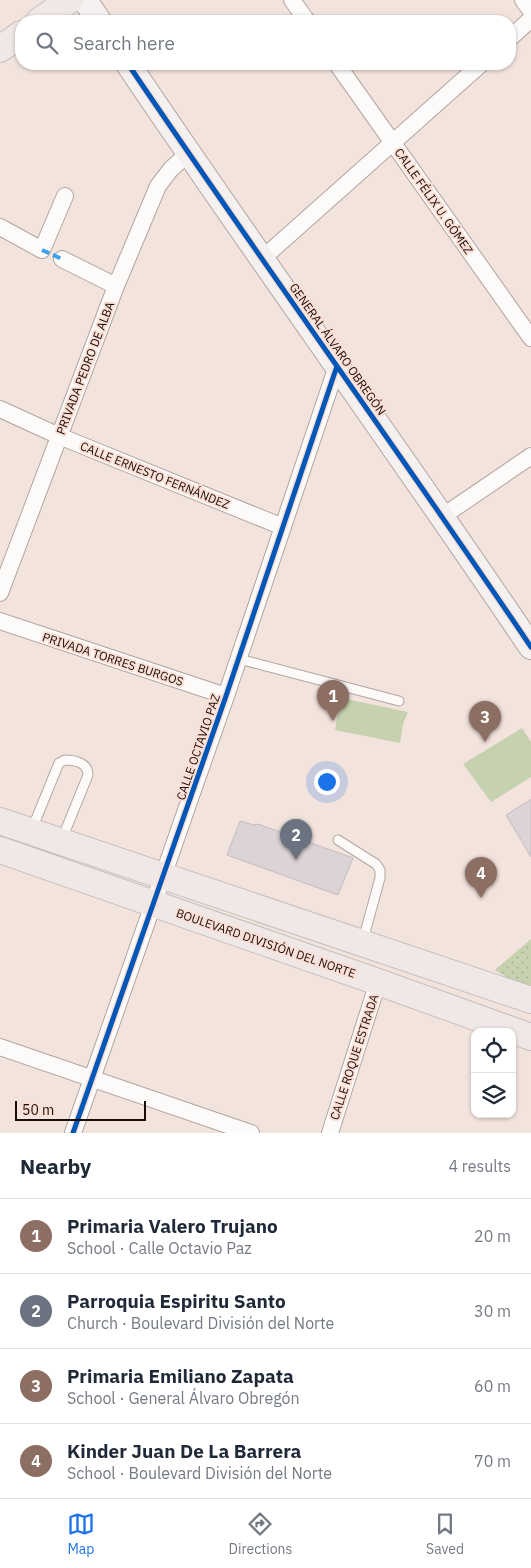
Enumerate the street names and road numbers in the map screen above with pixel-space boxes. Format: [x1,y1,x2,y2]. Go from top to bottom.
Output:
street label: CALLE FÉLIX U. GÓMEZ [392,145,476,257]
street label: GENERAL ÁLVARO OBREGÓN [287,280,389,418]
street label: PRIVADA PEDRO DE ALBA [53,299,117,436]
street label: CALLE ERNESTO FERNÁNDEZ [78,438,232,512]
street label: PRIVADA TORRES BURGOS [41,629,185,689]
street label: CALLE OCTAVIO PAZ [173,692,223,802]
street label: BOULEVARD DIVISIÓN DEL NORTE [174,905,358,981]
street label: CALLE ROQUE ESTRADA [327,992,381,1122]

